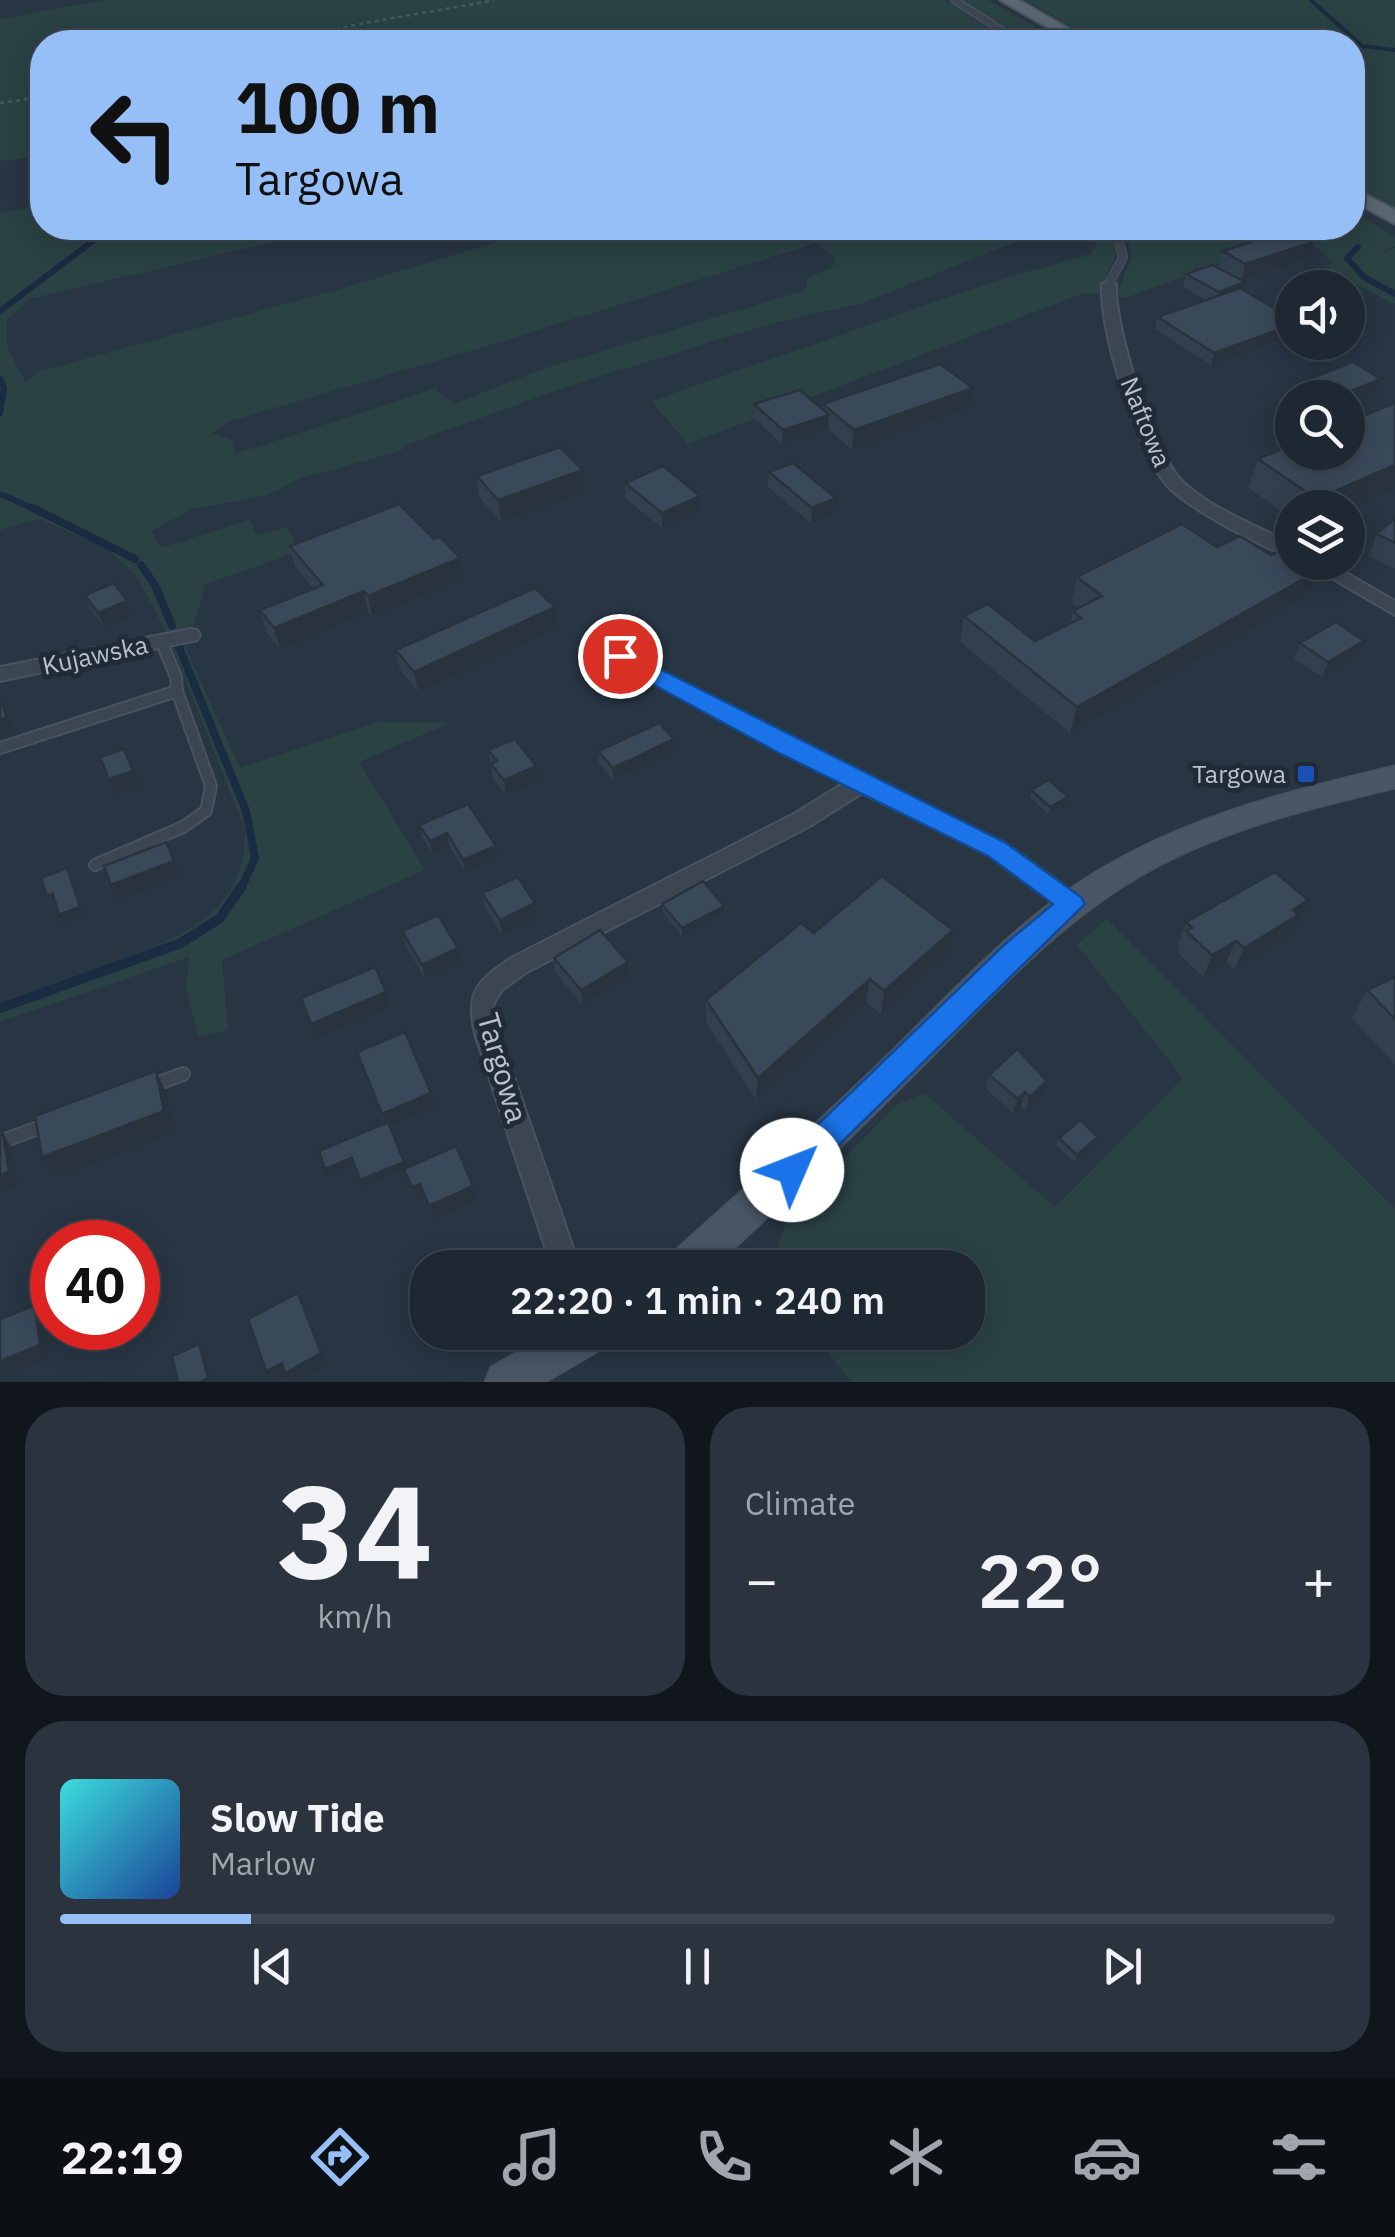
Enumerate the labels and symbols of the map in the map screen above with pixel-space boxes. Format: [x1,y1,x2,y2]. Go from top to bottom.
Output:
street label: Naftowa [1114,372,1179,472]
pin [578,614,663,699]
street label: Kujawska [39,627,151,682]
place label: Targowa [1192,757,1286,790]
marker: Targowa [1295,763,1317,785]
street label: Targowa [469,1008,538,1127]
position arrow [740,1118,844,1222]
speed limit sign: 40 [30,1220,160,1350]

